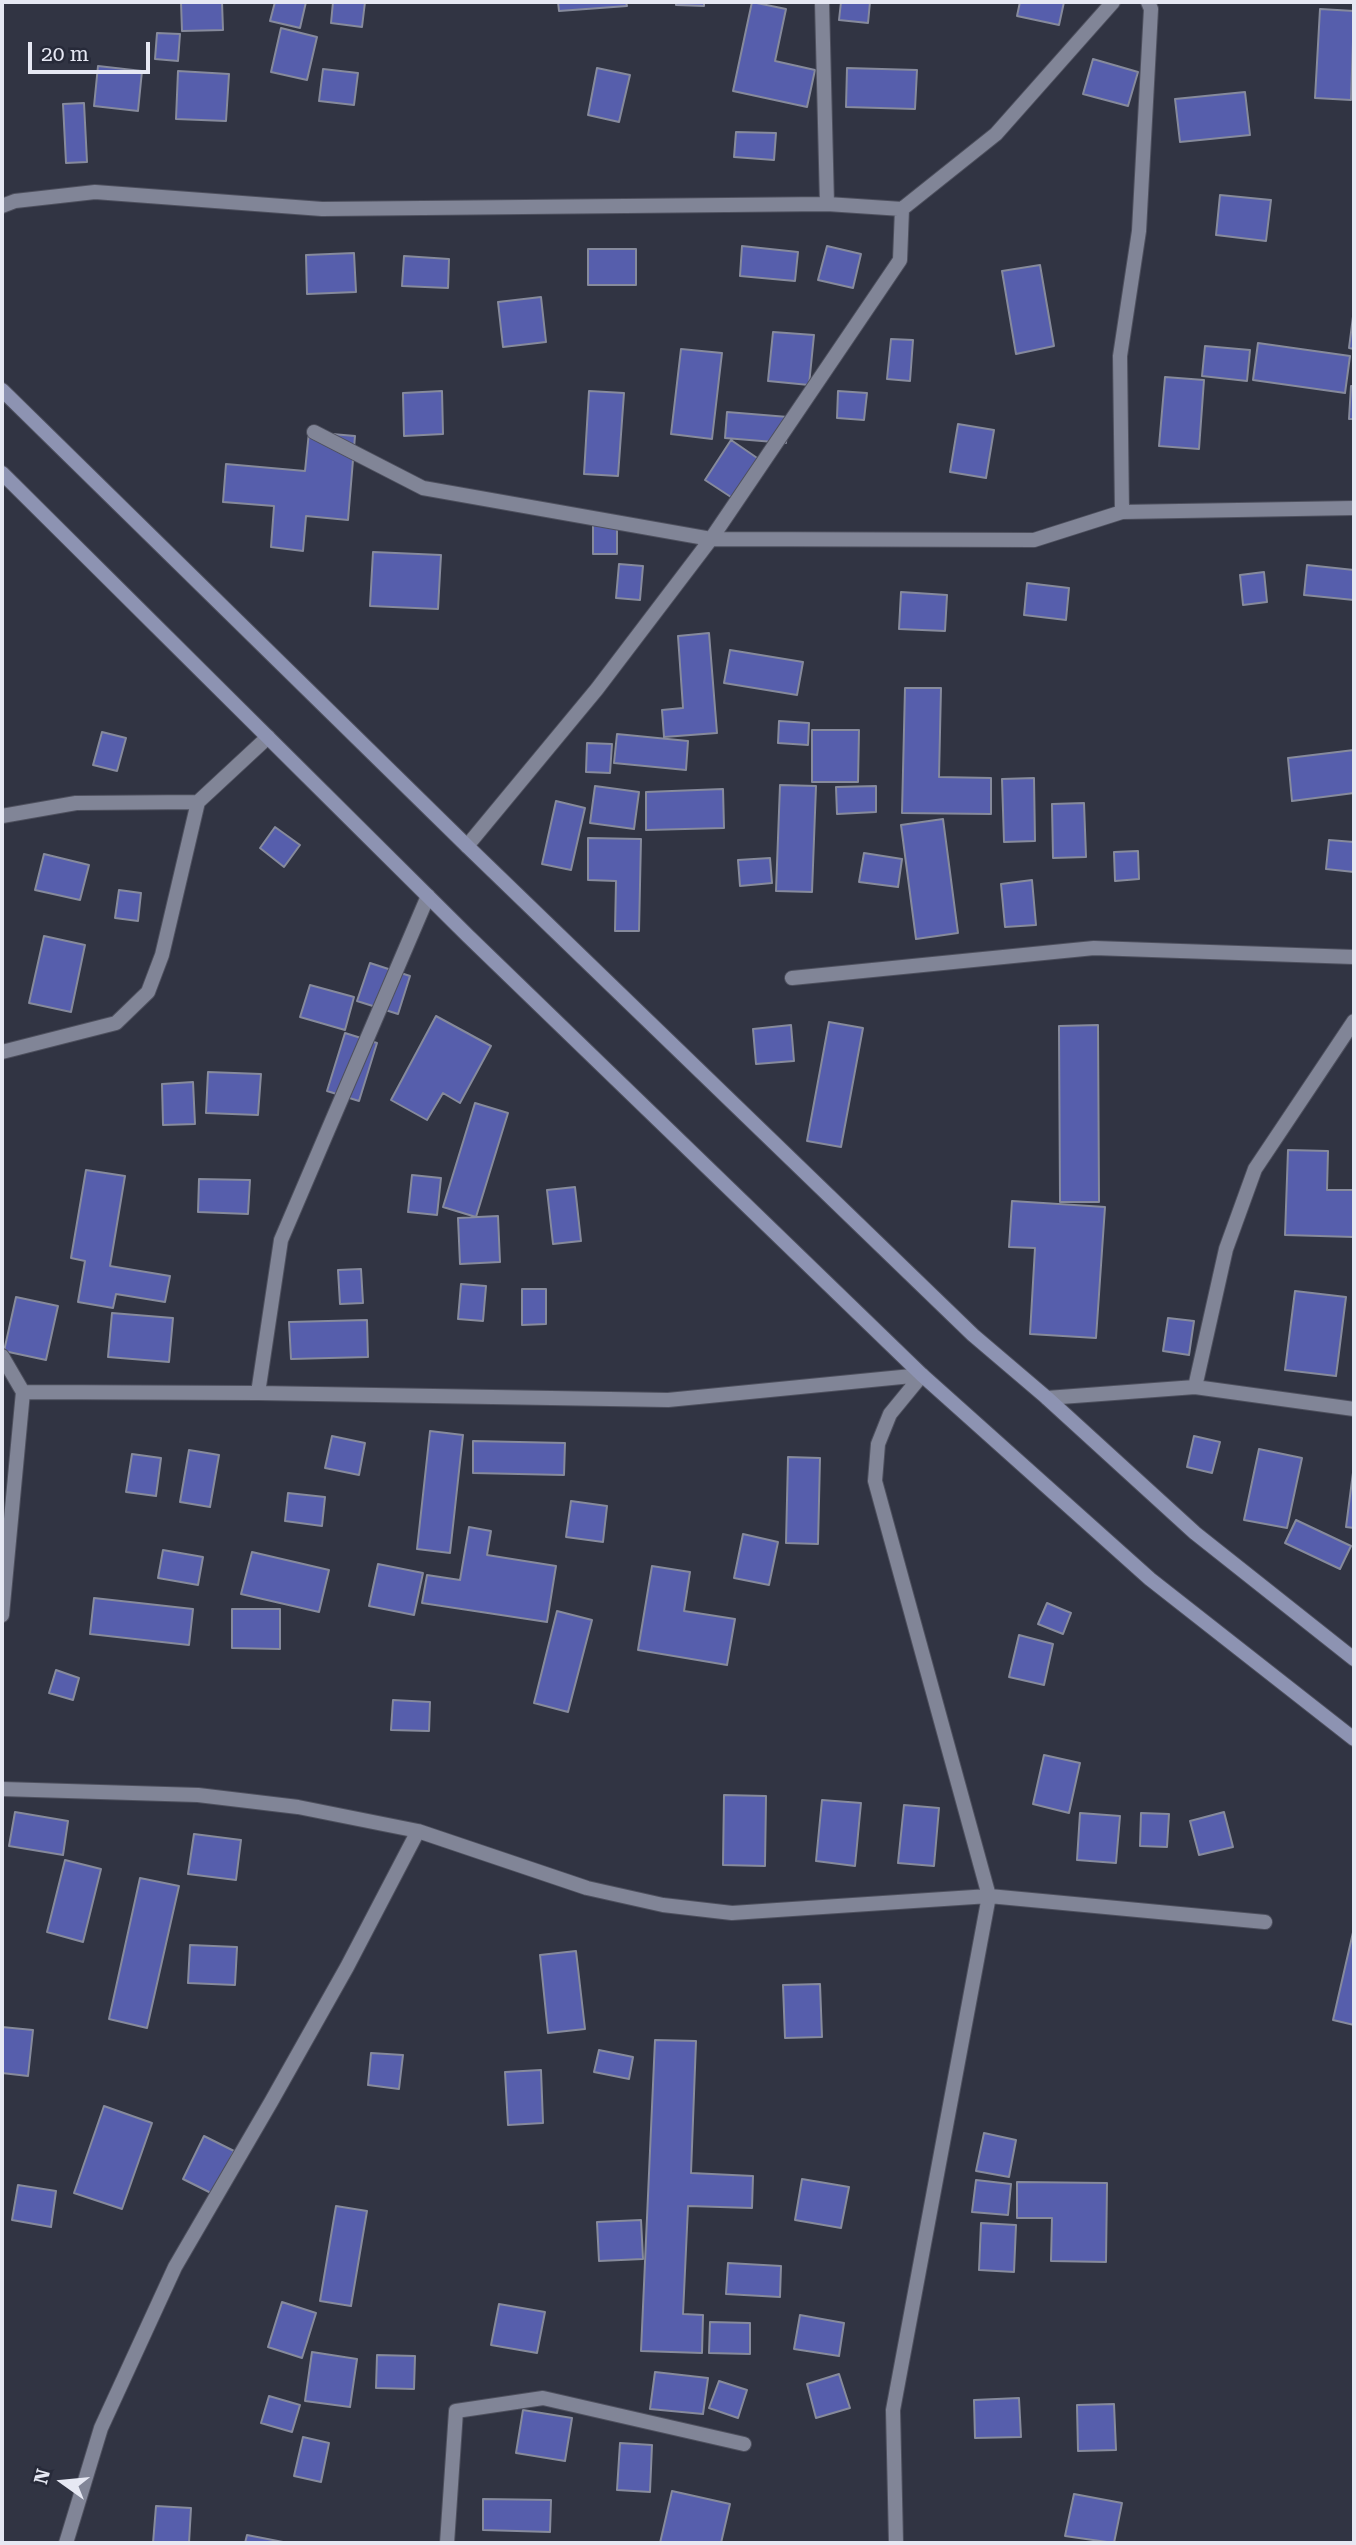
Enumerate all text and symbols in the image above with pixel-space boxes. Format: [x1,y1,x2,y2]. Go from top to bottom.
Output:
scale bar [32,28,154,72]
text: 20 m [41,42,89,66]
north arrow [28,2447,98,2517]
text: N [29,2466,55,2486]

